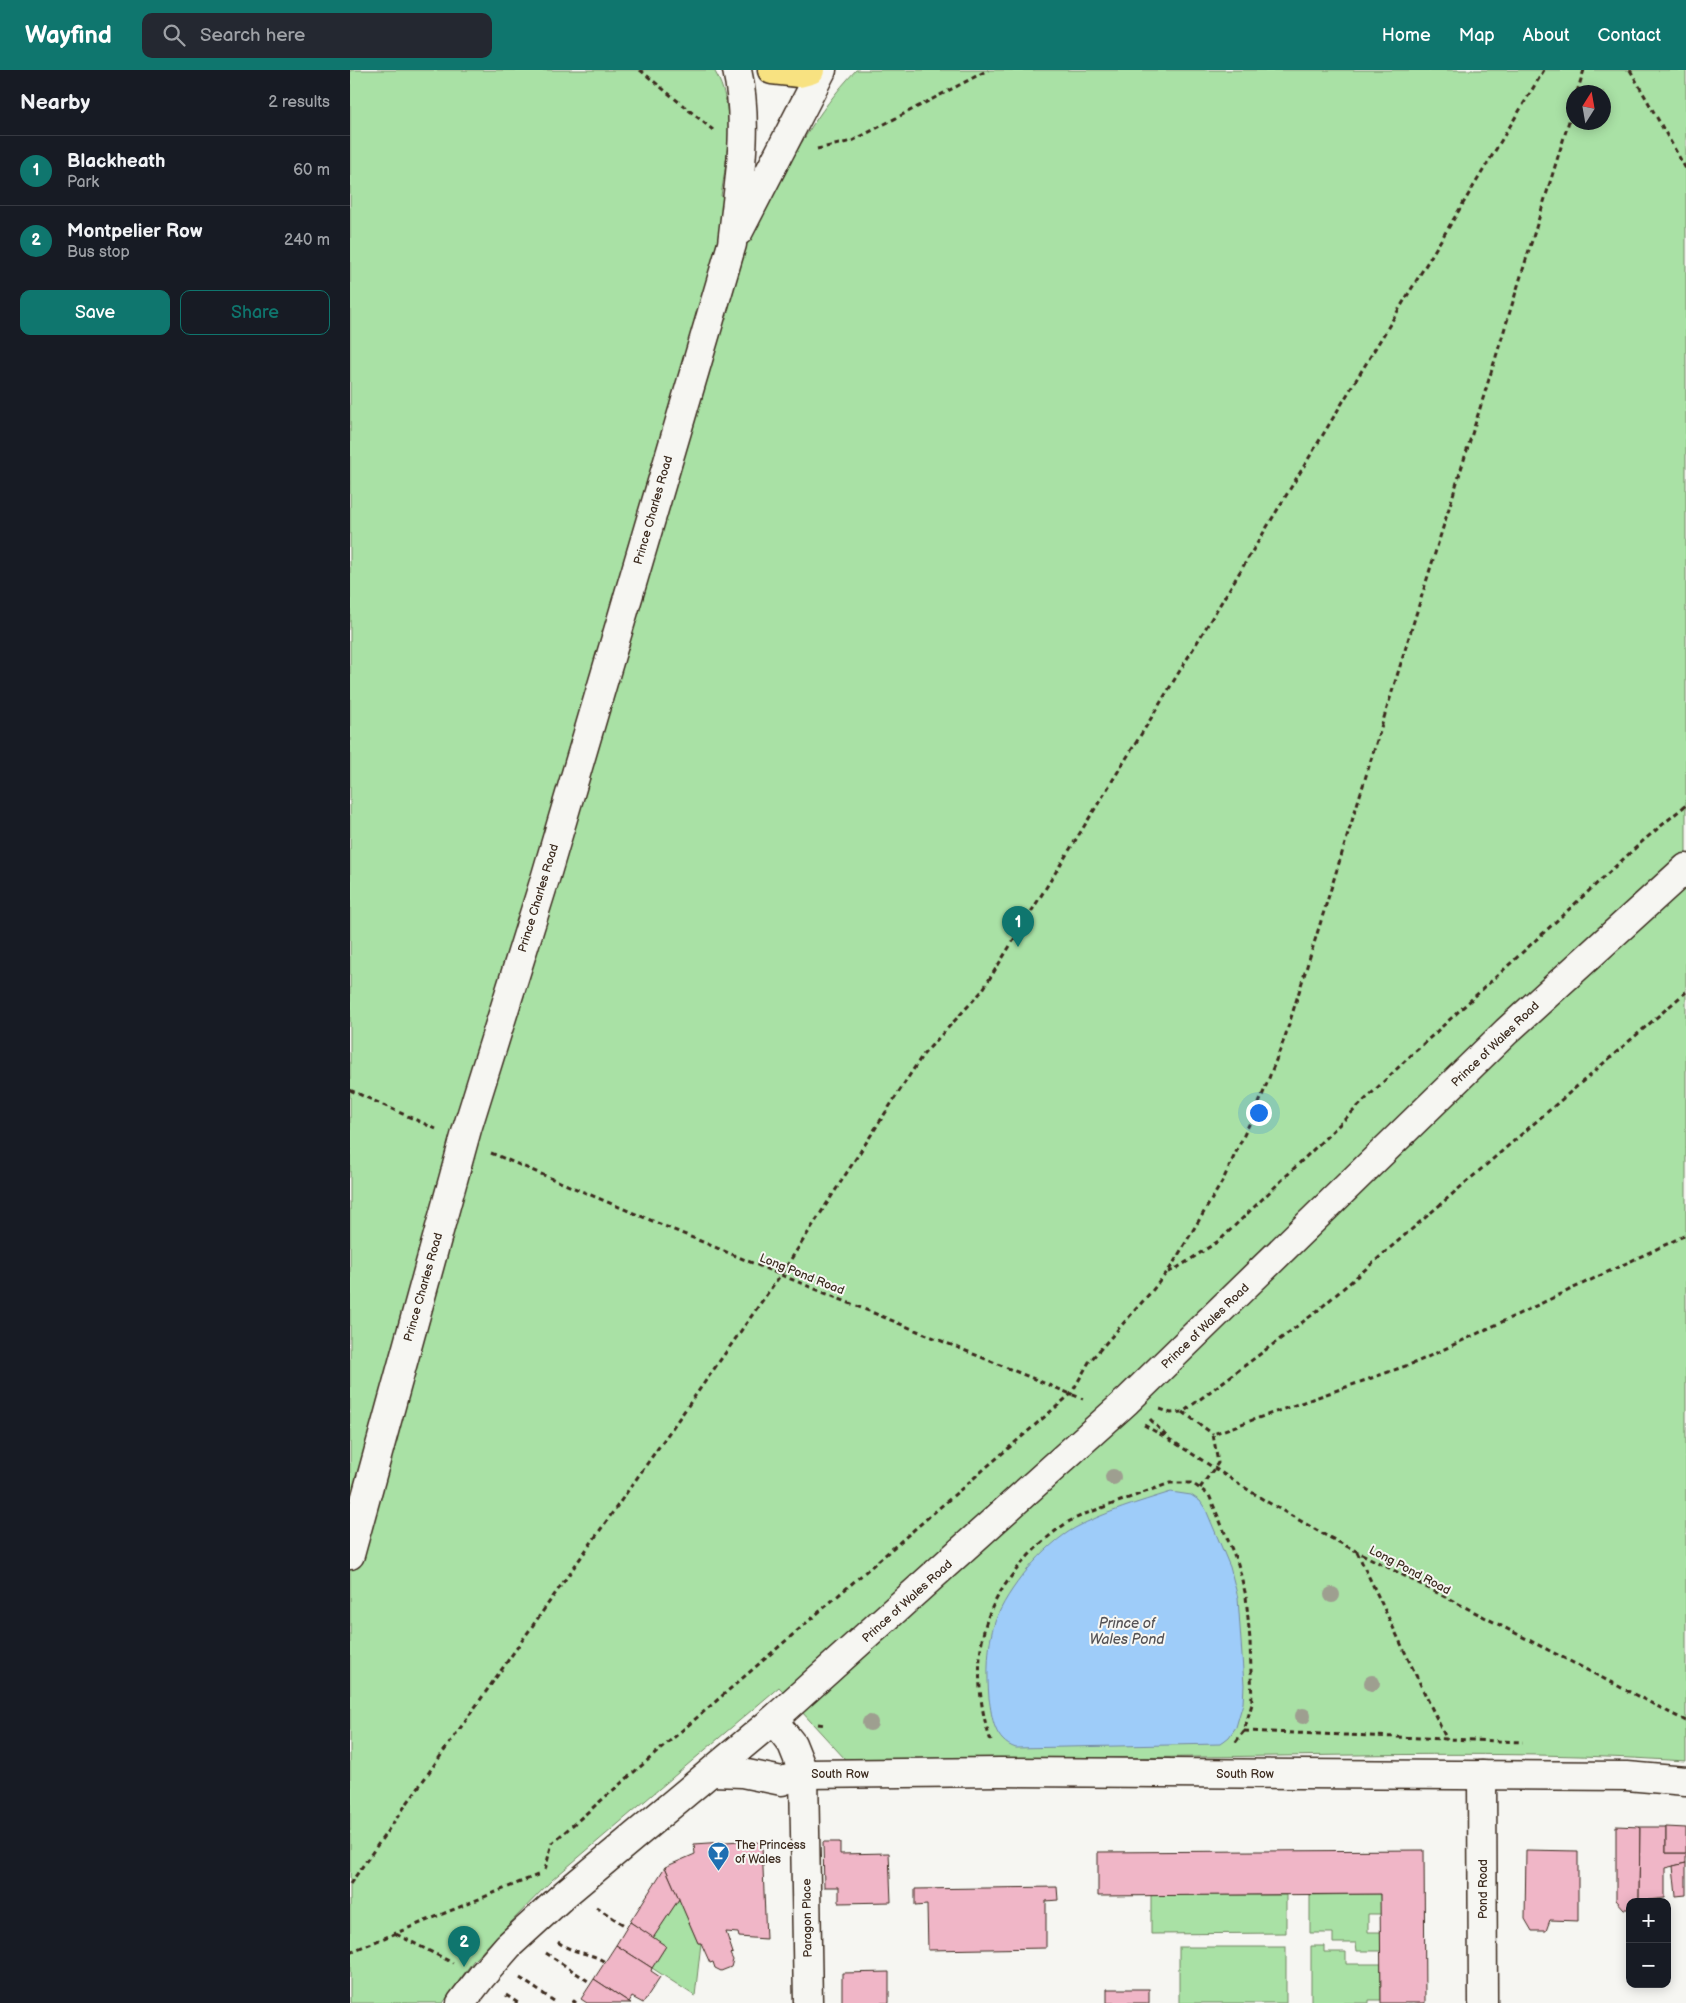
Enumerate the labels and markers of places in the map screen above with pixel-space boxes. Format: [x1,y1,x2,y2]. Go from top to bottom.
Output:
pin: 1 [1002,906,1034,947]
place label: The Princess of Wales [735,1838,806,1867]
bar icon: The Princess of Wales [707,1840,731,1871]
pin: 2 [448,1926,480,1967]

